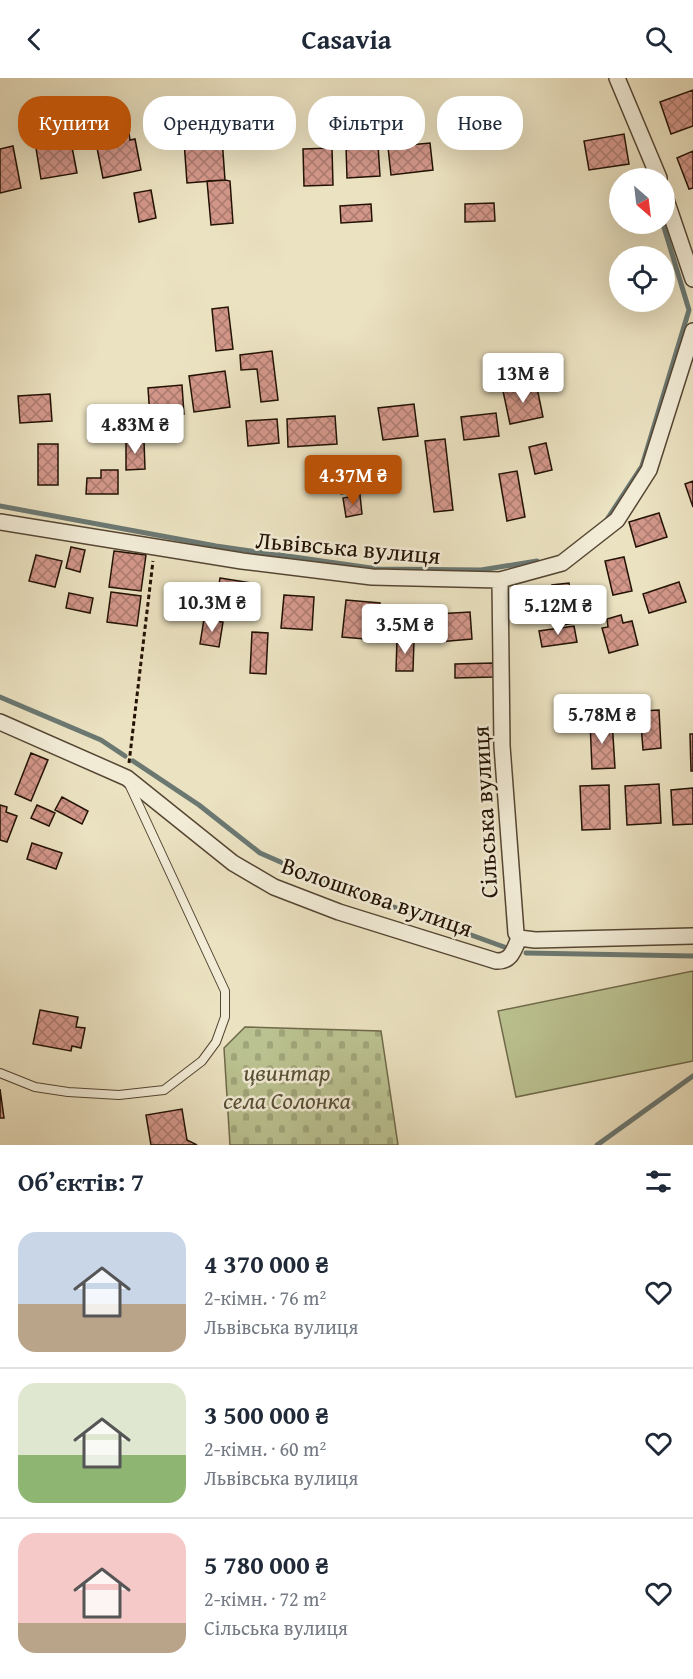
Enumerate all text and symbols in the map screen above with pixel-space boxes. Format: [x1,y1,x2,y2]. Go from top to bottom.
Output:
text: Casavia [301,19,392,59]
icon: back [18,23,51,56]
icon: search [642,23,675,56]
chip: Купити [18,96,131,150]
chip: Орендувати [143,96,296,150]
chip: Фільтри [308,96,425,150]
chip: Нове [437,96,523,150]
north arrow [609,168,675,234]
map controls [609,168,675,312]
button: locate [609,246,675,312]
pin: 13M ₴ [481,353,565,404]
text: 13M ₴ [497,358,549,387]
pin: 4.83M ₴ [80,404,190,455]
text: 4.83M ₴ [101,409,169,438]
pin: 4.37M ₴ [298,455,408,506]
text: 4.37M ₴ [319,460,387,489]
street label: Львівська вулиця [254,522,442,573]
pin: 10.3M ₴ [157,582,267,633]
pin: 5.12M ₴ [503,585,613,636]
text: 10.3M ₴ [178,587,246,616]
text: 5.12M ₴ [524,590,592,619]
pin: 3.5M ₴ [356,604,454,655]
text: 3.5M ₴ [376,609,434,638]
pin: 5.78M ₴ [547,694,657,745]
text: 5.78M ₴ [568,699,636,728]
street label: Сільська вулиця [463,725,506,899]
street label: Волошкова вулиця [277,847,477,946]
park label: цвинтар села Солонка [223,1055,351,1118]
text: Об’єктів: 7 [18,1162,144,1201]
icon: filters [642,1165,675,1198]
text: 4 370 000 ₴ [204,1244,329,1283]
icon: home [66,1256,138,1328]
icon: heart [642,1276,675,1309]
text: 2-кімн. · 76 m² [204,1283,326,1312]
text: Львівська вулиця [204,1312,358,1341]
text: 3 500 000 ₴ [204,1395,329,1434]
icon: home [66,1407,138,1479]
icon: heart [642,1427,675,1460]
text: 2-кімн. · 60 m² [204,1434,326,1463]
text: Львівська вулиця [204,1463,358,1492]
text: 5 780 000 ₴ [204,1545,329,1584]
icon: home [66,1557,138,1629]
icon: heart [642,1577,675,1610]
text: 2-кімн. · 72 m² [204,1584,326,1613]
text: Сільська вулиця [204,1613,348,1642]

